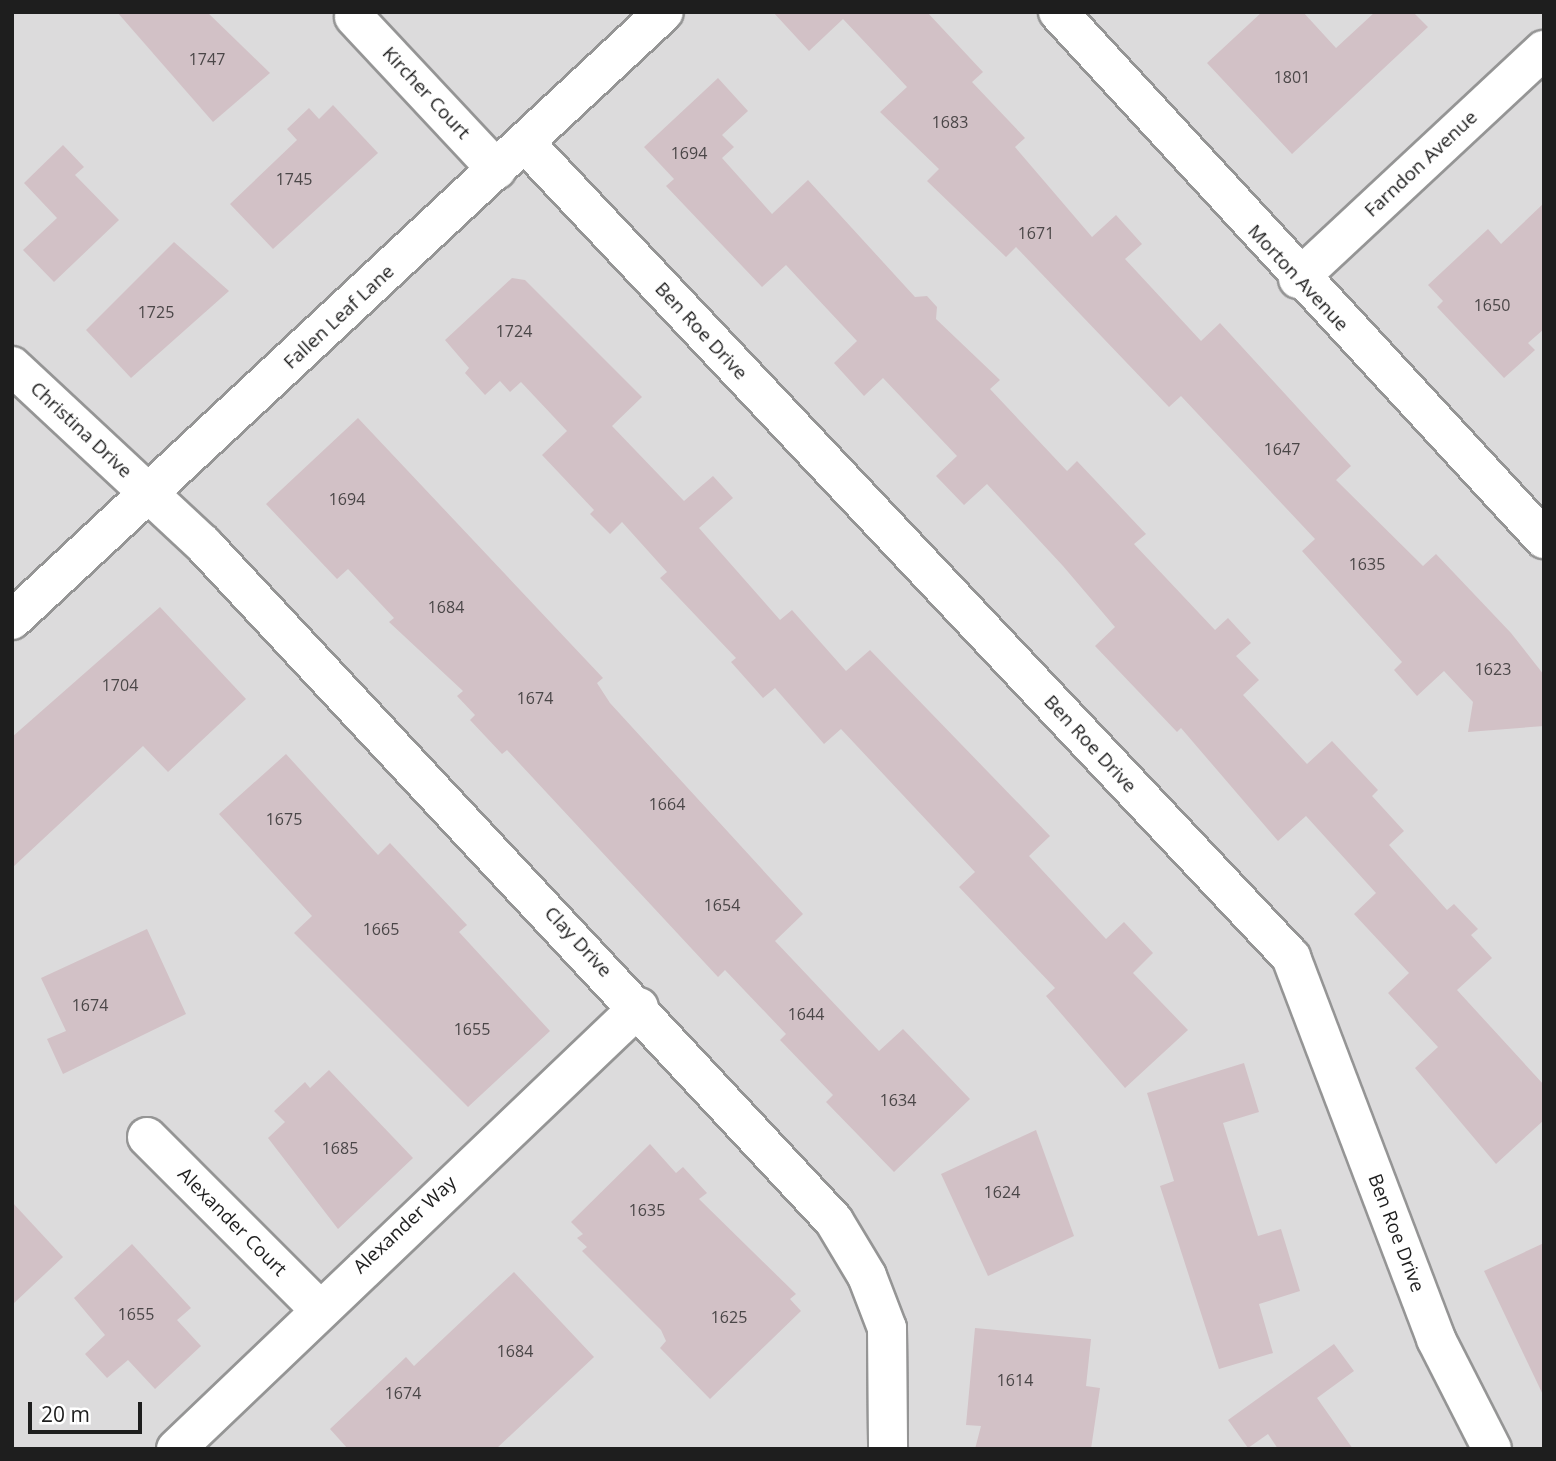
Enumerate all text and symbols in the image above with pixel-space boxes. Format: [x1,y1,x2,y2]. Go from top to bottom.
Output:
street label: Kircher Court [377,42,475,144]
house number: 1747 [189,49,225,69]
house number: 1801 [1274,67,1310,87]
street label: Farndon Avenue [1360,106,1482,222]
house number: 1683 [932,112,968,132]
house number: 1694 [671,143,707,163]
house number: 1745 [276,169,312,189]
street label: Morton Avenue [1243,220,1353,336]
house number: 1671 [1018,223,1054,243]
street label: Fallen Leaf Lane [279,260,399,374]
street label: Ben Roe Drive [650,278,752,384]
house number: 1650 [1474,295,1510,315]
house number: 1725 [138,302,174,322]
house number: 1724 [496,321,532,341]
street label: Christina Drive [26,377,136,483]
house number: 1647 [1264,439,1300,459]
house number: 1694 [329,489,365,509]
house number: 1635 [1349,554,1385,574]
house number: 1684 [428,597,464,617]
house number: 1623 [1475,659,1511,679]
house number: 1704 [102,675,138,695]
house number: 1674 [517,688,553,708]
street label: Ben Roe Drive [1039,691,1141,797]
house number: 1664 [649,794,685,814]
house number: 1675 [266,809,302,829]
house number: 1654 [704,895,740,915]
street label: Clay Drive [540,902,616,982]
house number: 1665 [363,919,399,939]
house number: 1674 [72,995,108,1015]
house number: 1644 [788,1004,824,1024]
house number: 1655 [454,1019,490,1039]
house number: 1634 [880,1090,916,1110]
house number: 1685 [322,1138,358,1158]
street label: Alexander Court [173,1163,291,1281]
street label: Ben Roe Drive [1363,1171,1429,1295]
street label: Alexander Way [349,1172,461,1278]
house number: 1624 [984,1182,1020,1202]
house number: 1635 [629,1200,665,1220]
house number: 1655 [118,1304,154,1324]
house number: 1625 [711,1307,747,1327]
house number: 1684 [497,1341,533,1361]
house number: 1614 [997,1370,1033,1390]
house number: 1674 [385,1383,421,1403]
scale bar [32,1388,145,1432]
text: 20 m [41,1400,90,1428]

